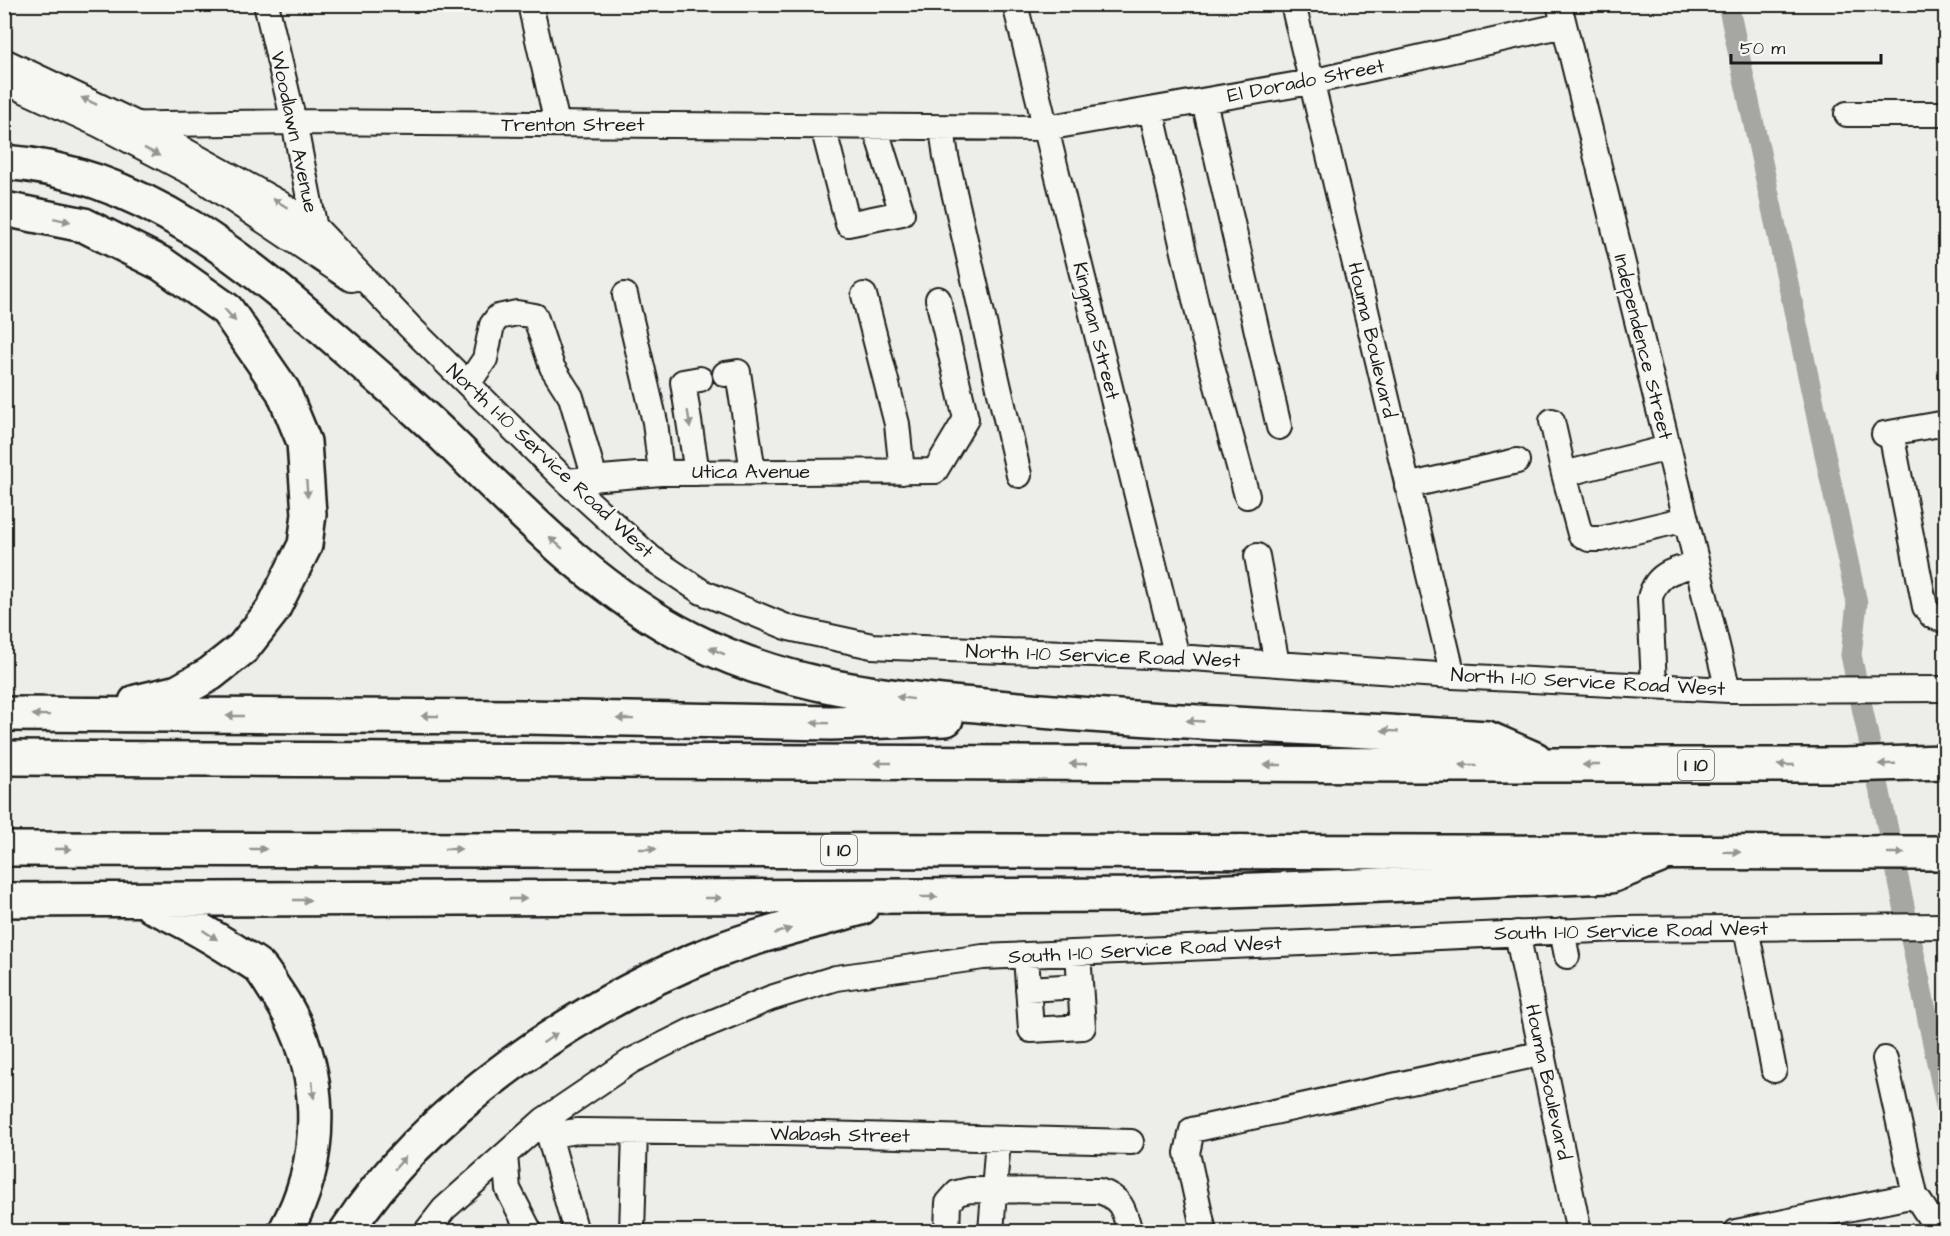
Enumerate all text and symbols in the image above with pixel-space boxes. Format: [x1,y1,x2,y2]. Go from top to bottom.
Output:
scale bar [1731,27,1881,65]
text: 50 m [1740,36,1785,61]
street label: Woodlawn Avenue [263,49,325,215]
street label: El Dorado Street [1225,52,1387,110]
one-way arrow [81,97,98,106]
street label: Trenton Street [501,111,645,139]
one-way arrow [144,147,161,157]
one-way arrow [271,198,288,209]
one-way arrow [53,216,72,225]
street label: Independence Street [1606,251,1680,443]
street label: Kingman Street [1064,259,1127,403]
street label: Houma Boulevard [1341,260,1403,420]
one-way arrow [223,307,236,323]
street label: North I-10 Service Road West [440,357,660,565]
one-way arrow [685,410,694,429]
street label: Utica Avenue [692,458,810,486]
one-way arrow [303,479,312,498]
one-way arrow [548,536,564,549]
street label: North I-10 Service Road West [965,637,1241,675]
one-way arrow [708,646,725,655]
street label: North I-10 Service Road West [1450,661,1726,703]
one-way arrow [895,693,914,703]
one-way arrow [31,710,50,720]
one-way arrow [226,711,245,721]
one-way arrow [421,711,440,721]
one-way arrow [616,714,635,724]
one-way arrow [1186,716,1205,725]
one-way arrow [811,718,830,728]
one-way arrow [1381,727,1400,736]
road number: I 10 [1678,750,1714,780]
one-way arrow [874,758,893,768]
one-way arrow [1069,759,1088,769]
one-way arrow [1878,759,1897,768]
one-way arrow [1264,760,1283,770]
one-way arrow [1459,760,1478,770]
one-way arrow [1581,760,1600,770]
one-way arrow [1776,760,1795,770]
road number: I 10 [821,835,857,865]
one-way arrow [53,844,72,854]
one-way arrow [248,844,267,854]
one-way arrow [443,844,462,854]
one-way arrow [638,845,657,854]
one-way arrow [1723,847,1742,856]
one-way arrow [1886,848,1905,858]
one-way arrow [920,892,939,902]
one-way arrow [704,893,723,903]
one-way arrow [509,894,528,904]
one-way arrow [293,895,312,905]
street label: South I-10 Service Road West [1494,915,1768,947]
one-way arrow [774,926,792,935]
one-way arrow [202,929,218,940]
street label: South I-10 Service Road West [1007,929,1283,971]
street label: Houma Boulevard [1518,1001,1578,1163]
one-way arrow [541,1032,557,1044]
one-way arrow [308,1081,318,1100]
street label: Wabash Street [770,1120,910,1150]
one-way arrow [393,1156,406,1171]

